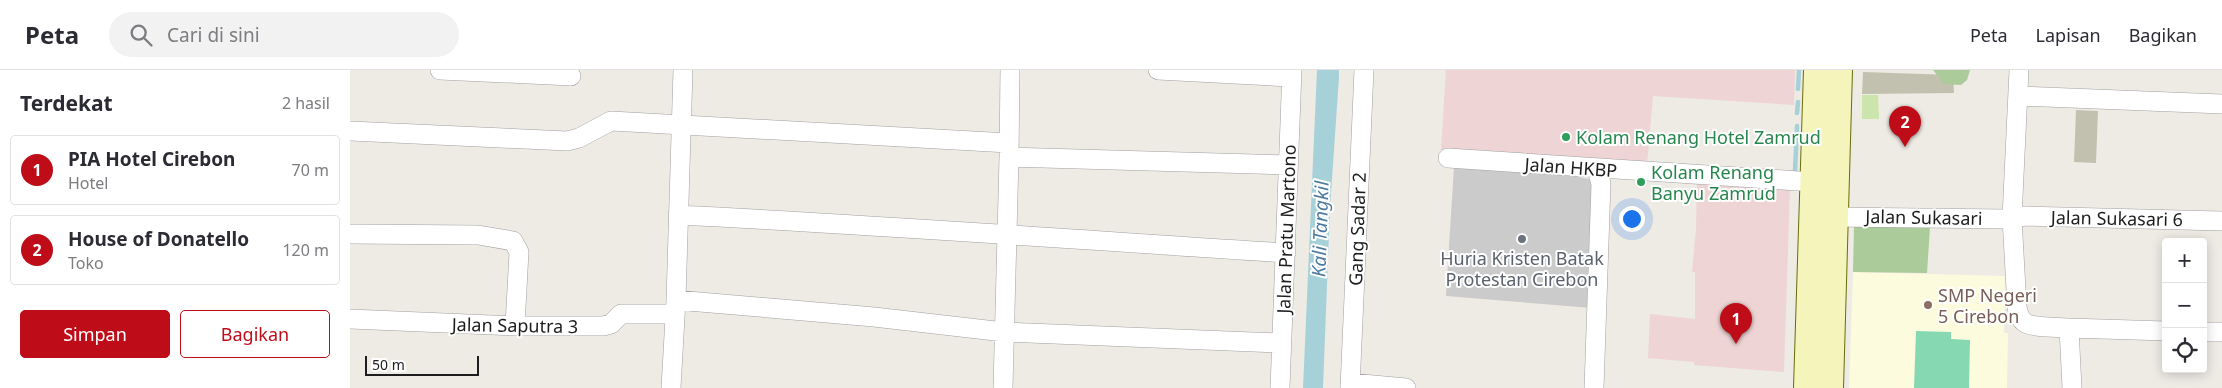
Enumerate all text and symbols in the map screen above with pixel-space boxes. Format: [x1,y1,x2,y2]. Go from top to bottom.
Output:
search box [109,12,459,57]
text: Peta [25,18,79,51]
icon: search [127,21,155,49]
text: Cari di sini [167,22,260,48]
text: Peta [1970,23,2008,47]
text: Lapisan [2036,23,2101,47]
text: Bagikan [2129,23,2197,47]
text: Terdekat [20,89,113,117]
text: 2 hasil [282,92,330,114]
pin: 2 [1889,106,1921,147]
place label: Kolam Renang Hotel Zamrud [1576,125,1821,149]
marker: Kolam Renang Hotel Zamrud [1560,131,1572,143]
street label: Jalan Pratu Martono [1271,144,1301,316]
text: PIA Hotel Cirebon [68,146,235,172]
street label: Jalan HKBP [1522,152,1618,182]
text: 1 [32,159,42,181]
text: 70 m [292,159,329,181]
place label: Kolam Renang Banyu Zamrud [1651,160,1776,205]
text: Hotel [68,172,108,194]
street label: Gang Sadar 2 [1343,172,1371,286]
marker: Kolam Renang Banyu Zamrud [1635,176,1647,188]
water label: Kali Tangkil [1305,179,1335,278]
street label: Jalan Sukasari [1863,204,1983,230]
street label: Jalan Sukasari 6 [2049,205,2183,231]
your location [1619,206,1645,232]
text: House of Donatello [68,226,249,252]
marker: Huria Kristen Batak Protestan Cirebon [1516,233,1528,245]
map controls [2162,238,2207,373]
button: + [2162,238,2207,283]
text: 2 [32,239,42,261]
text: 120 m [282,239,329,261]
place label: Huria Kristen Batak Protestan Cirebon [1440,246,1604,291]
text: Toko [68,252,104,274]
place label: SMP Negeri 5 Cirebon [1938,283,2037,328]
button: − [2162,283,2207,328]
marker: SMP Negeri 5 Cirebon [1922,299,1934,311]
pin: 1 [1720,303,1752,344]
button: Simpan [20,310,170,358]
button: Bagikan [180,310,330,358]
street label: Jalan Saputra 3 [450,312,578,338]
button: locate [2162,328,2207,373]
scale bar [365,353,479,376]
text: 50 m [372,355,405,374]

